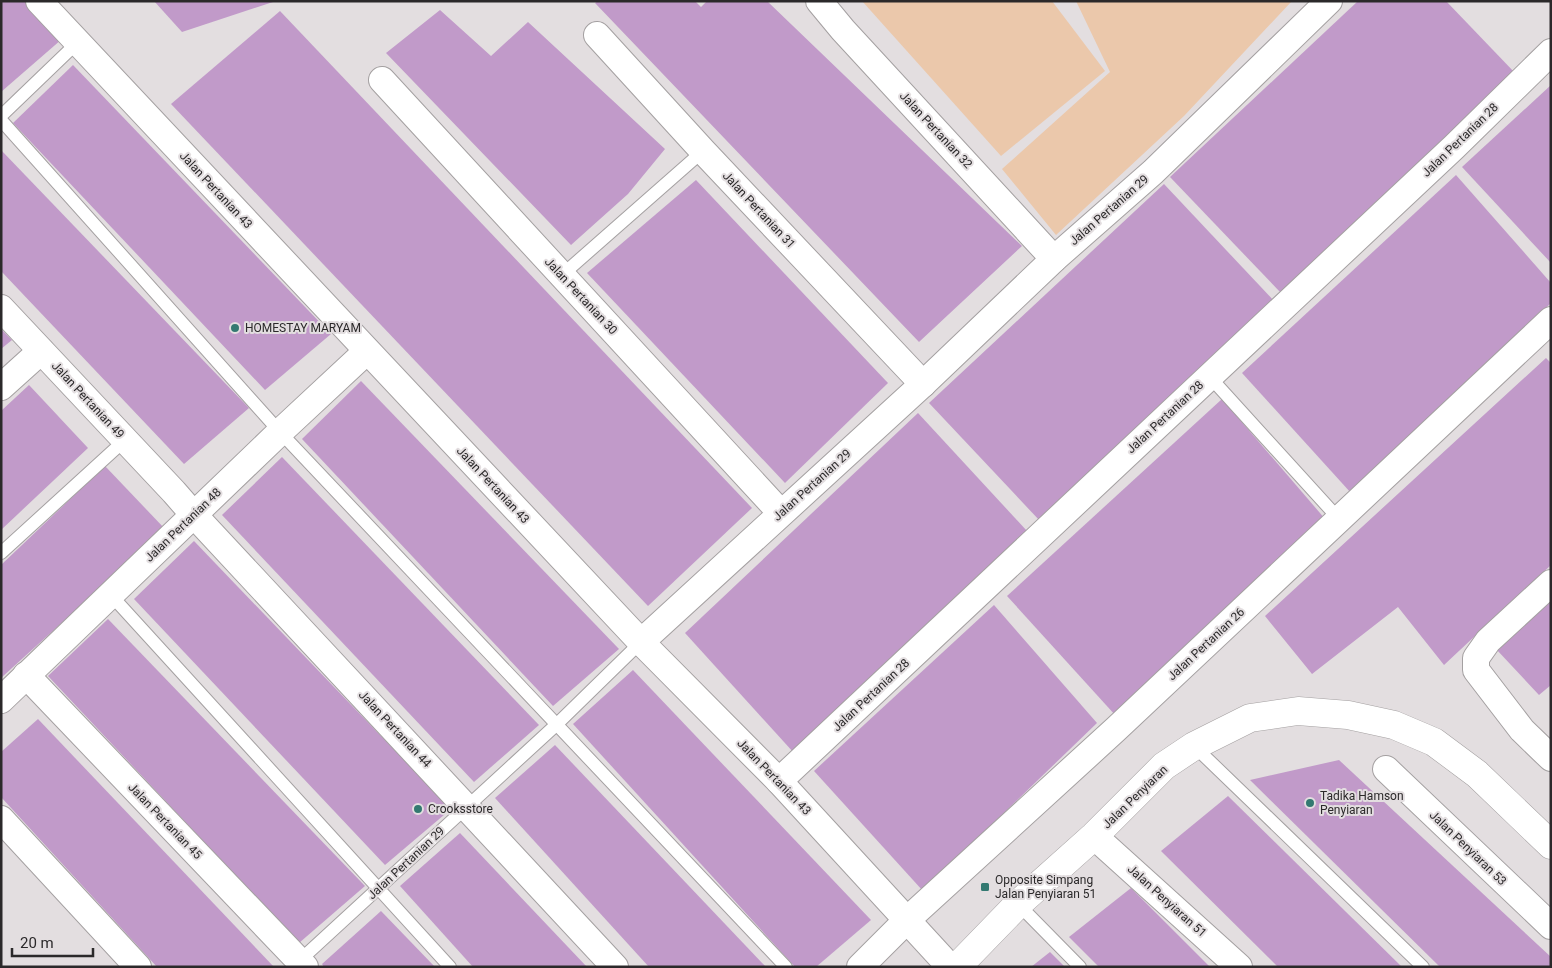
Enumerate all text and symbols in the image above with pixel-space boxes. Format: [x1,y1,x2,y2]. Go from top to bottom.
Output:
street label: Jalan Pertanian 32 [897,89,975,172]
street label: Jalan Pertanian 28 [1419,100,1501,180]
street label: Jalan Pertanian 43 [177,149,255,231]
street label: Jalan Pertanian 31 [720,169,798,251]
street label: Jalan Pertanian 29 [1067,172,1151,248]
street label: Jalan Pertanian 30 [542,255,620,338]
place label: HOMESTAY MARYAM [245,321,361,335]
marker: HOMESTAY MARYAM [229,322,241,334]
street label: Jalan Pertanian 49 [49,359,127,441]
street label: Jalan Pertanian 28 [1124,378,1207,456]
street label: Jalan Pertanian 43 [454,444,532,526]
street label: Jalan Pertanian 29 [770,446,854,524]
street label: Jalan Pertanian 48 [142,485,224,565]
street label: Jalan Pertanian 26 [1165,605,1248,683]
street label: Jalan Pertanian 28 [830,656,913,734]
street label: Jalan Pertanian 44 [356,688,434,771]
street label: Jalan Pertanian 43 [734,736,814,818]
street label: Jalan Penyiaran [1100,763,1170,831]
street label: Jalan Pertanian 45 [125,780,205,862]
place label: Tadika Hamson Penyiaran [1320,789,1404,817]
marker: Tadika Hamson Penyiaran [1304,797,1316,809]
place label: Crooksstore [428,802,493,816]
marker: Crooksstore [412,803,424,815]
street label: Jalan Penyiaran 53 [1427,808,1509,888]
street label: Jalan Pertanian 29 [365,824,447,902]
street label: Jalan Penyiaran 51 [1125,862,1209,940]
place label: Opposite Simpang Jalan Penyiaran 51 [995,873,1096,901]
marker: Opposite Simpang Jalan Penyiaran 51 [979,881,991,893]
scale bar [12,926,94,958]
text: 20 m [20,934,54,952]

